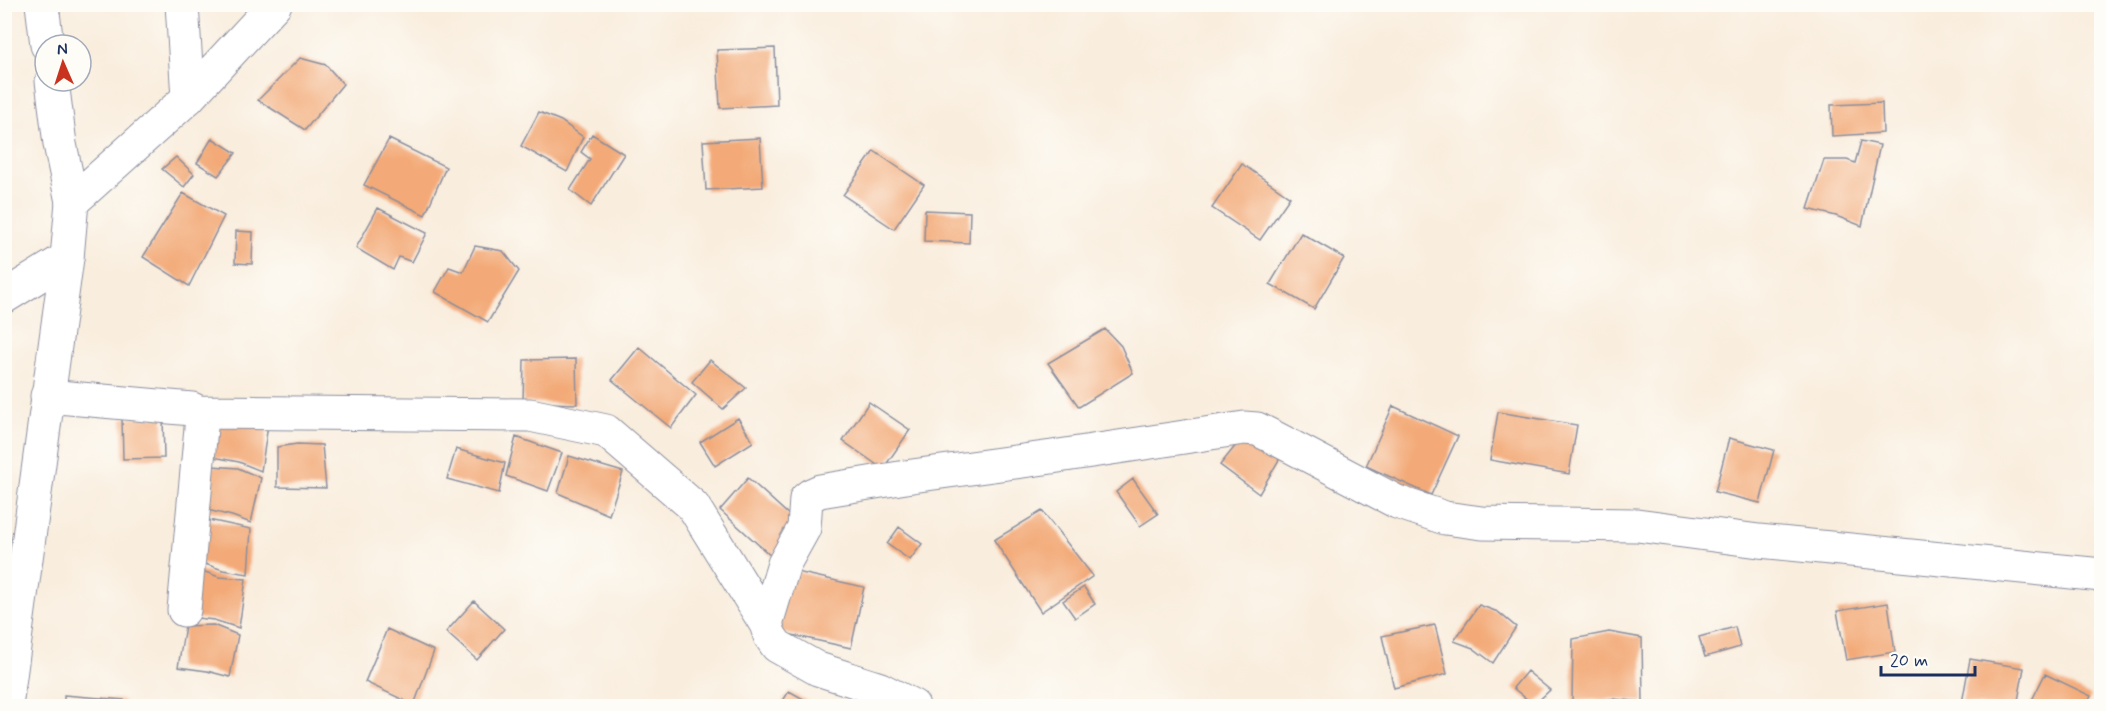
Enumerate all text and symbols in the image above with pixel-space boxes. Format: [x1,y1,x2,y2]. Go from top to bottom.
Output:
north arrow [33,33,93,93]
text: N [56,39,68,60]
scale bar [1881,639,1976,677]
text: 20 m [1890,649,1928,673]

